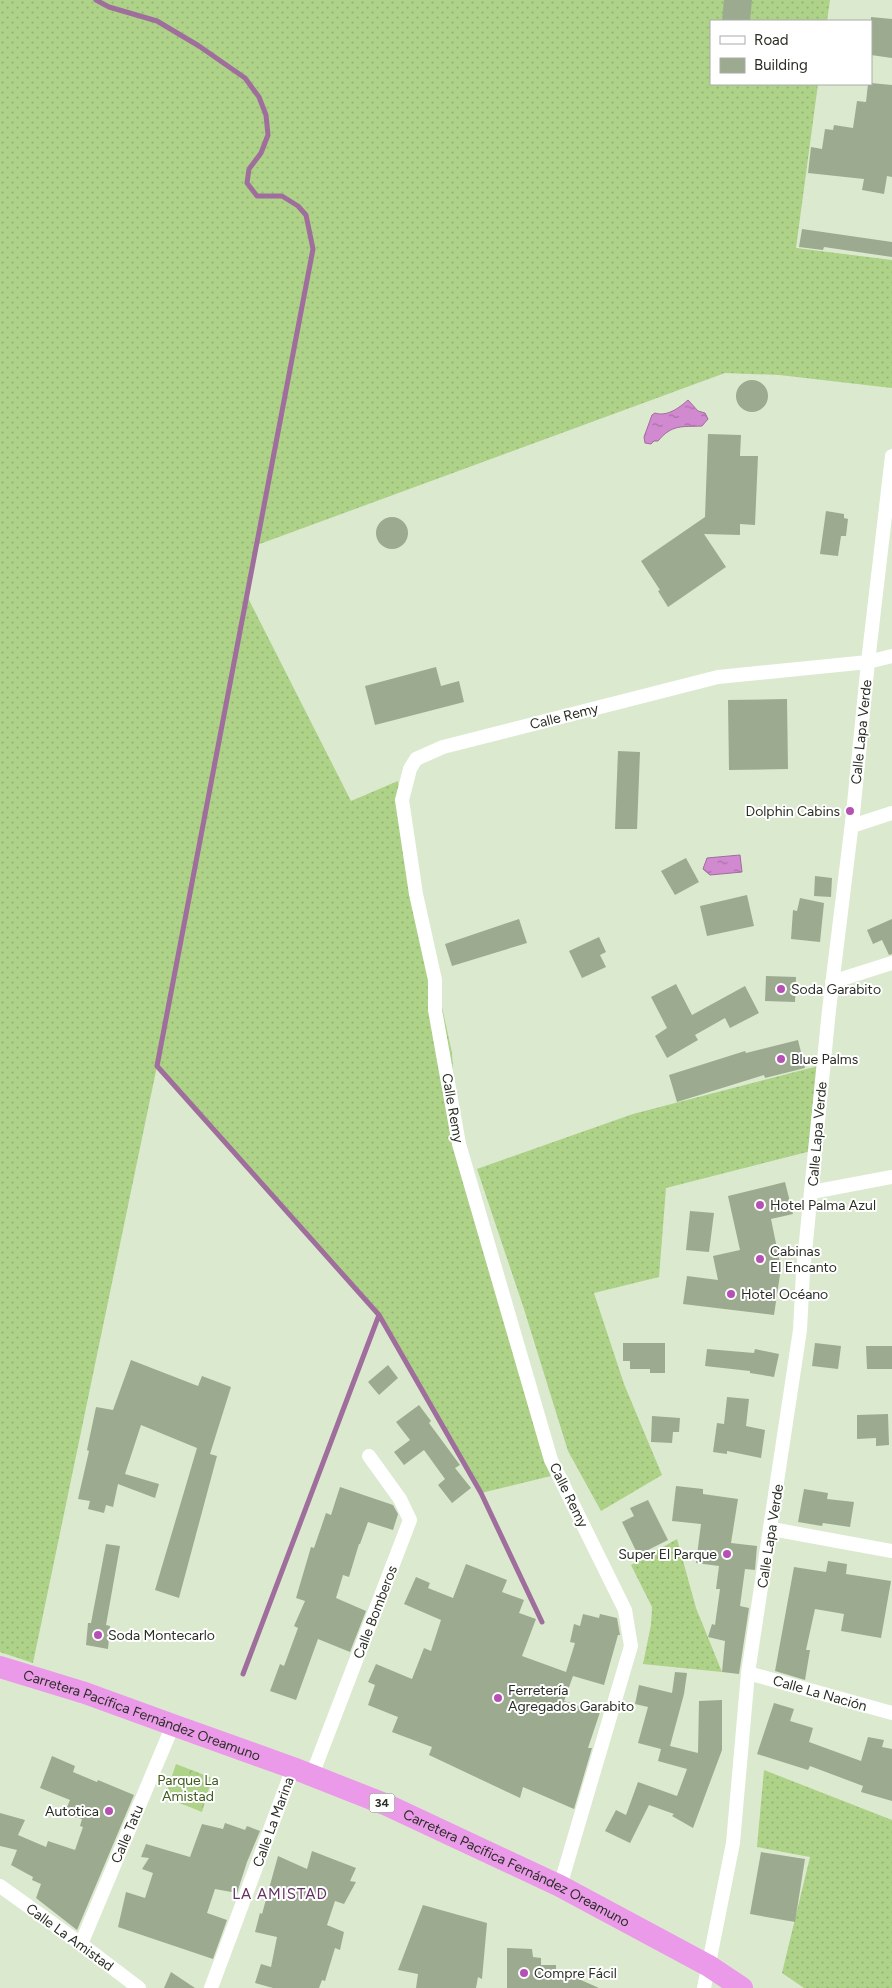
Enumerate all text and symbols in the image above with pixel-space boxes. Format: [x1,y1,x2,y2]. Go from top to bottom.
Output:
legend [710,20,872,85]
text: Road [754,31,789,49]
text: Building [754,56,808,74]
street label: Calle Lapa Verde [848,679,875,785]
street label: Calle Remy [528,700,601,733]
place label: Dolphin Cabins [746,803,840,820]
marker: Dolphin Cabins [844,805,856,817]
place label: Soda Garabito [791,981,881,998]
marker: Soda Garabito [775,983,787,995]
place label: Blue Palms [791,1051,858,1068]
marker: Blue Palms [775,1053,787,1065]
street label: Calle Remy [438,1072,467,1145]
street label: Calle Lapa Verde [804,1081,831,1187]
place label: Hotel Palma Azul [770,1197,876,1214]
marker: Hotel Palma Azul [754,1199,766,1211]
place label: Cabinas El Encanto [770,1243,837,1276]
marker: Cabinas El Encanto [754,1253,766,1265]
place label: Hotel Océano [741,1286,828,1303]
marker: Hotel Océano [725,1288,737,1300]
street label: Calle Remy [546,1460,592,1531]
street label: Calle Lapa Verde [754,1482,787,1589]
place label: Super El Parque [618,1546,717,1563]
marker: Super El Parque [721,1548,733,1560]
street label: Calle Bomberos [350,1563,401,1661]
place label: Soda Montecarlo [108,1627,215,1644]
marker: Soda Montecarlo [92,1629,104,1641]
street label: Carretera Pacífica Fernández Oreamuno [21,1667,263,1765]
street label: Calle La Nación [771,1672,869,1715]
place label: Ferretería Agregados Garabito [508,1682,634,1715]
marker: Ferretería Agregados Garabito [492,1692,504,1704]
park label: Parque La Amistad [157,1772,219,1805]
street label: Calle La Marina [249,1775,298,1869]
road number: 34 [370,1794,394,1812]
place label: Autotica [45,1803,99,1820]
street label: Calle Tatu [108,1803,147,1866]
marker: Autotica [103,1805,115,1817]
street label: Carretera Pacífica Fernández Oreamuno [400,1806,633,1931]
district label: LA AMISTAD [232,1885,328,1903]
street label: Calle La Amistad [23,1900,117,1975]
place label: Compre Fácil [534,1965,617,1982]
marker: Compre Fácil [518,1967,530,1979]

